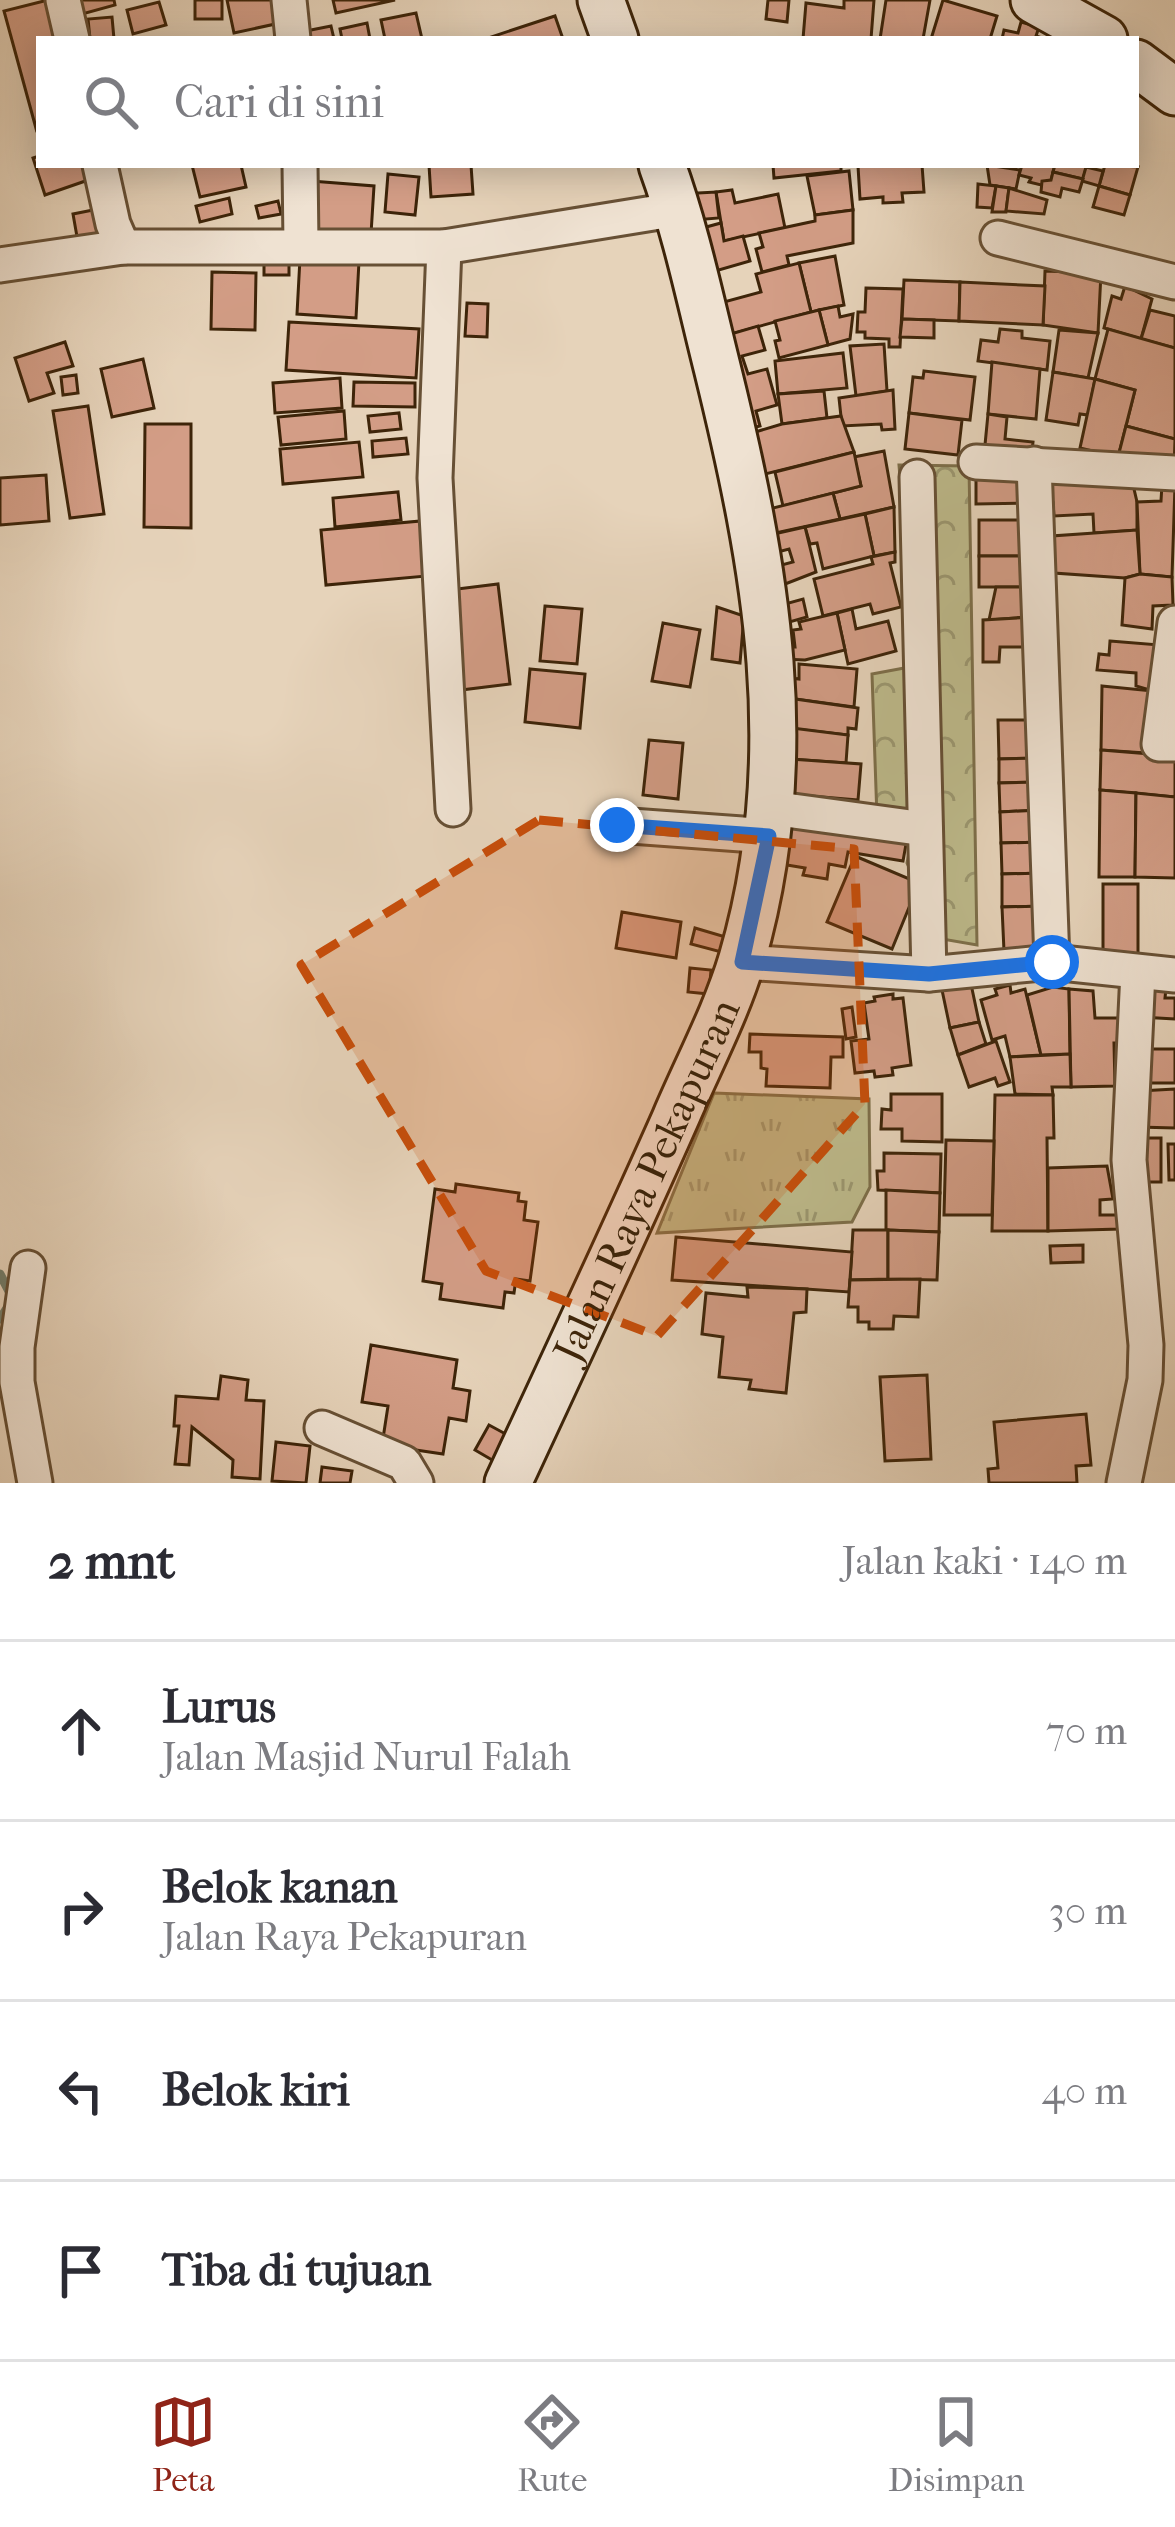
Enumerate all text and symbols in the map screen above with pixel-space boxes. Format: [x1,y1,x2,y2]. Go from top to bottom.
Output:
search box [36,36,1139,168]
icon: search [78,69,144,135]
text: Cari di sini [174,76,384,129]
route end [590,798,644,852]
route start [1025,935,1079,989]
street label: Jalan Raya Pekapuran [542,992,750,1372]
text: 2 mnt [48,1531,175,1591]
text: Jalan kaki · 140 m [842,1538,1127,1584]
text: Lurus [162,1681,276,1734]
icon: ahead [48,1698,114,1764]
text: 70 m [1046,1708,1127,1754]
text: Jalan Masjid Nurul Falah [162,1734,571,1780]
text: Belok kanan [162,1861,398,1914]
icon: right [48,1878,114,1944]
text: 30 m [1049,1888,1127,1934]
text: Jalan Raya Pekapuran [162,1914,527,1960]
icon: left [48,2058,114,2124]
text: Belok kiri [162,2064,350,2117]
text: 40 m [1042,2068,1127,2114]
icon: arrive [48,2238,114,2304]
text: Tiba di tujuan [162,2244,431,2297]
tab: Peta [150,2389,216,2500]
tab: Rute [517,2389,587,2500]
tab: Disimpan [888,2389,1025,2500]

